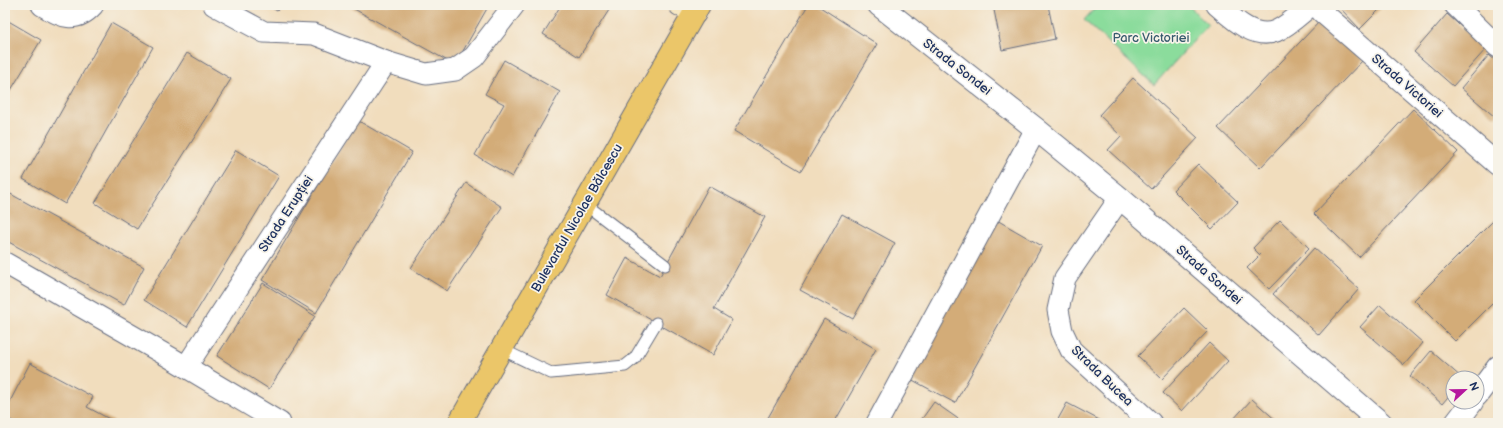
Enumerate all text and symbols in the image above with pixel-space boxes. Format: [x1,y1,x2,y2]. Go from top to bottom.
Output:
park label: Parc Victoriei [1113,30,1189,46]
street label: Strada Sondei [920,35,994,99]
street label: Strada Victoriei [1368,51,1446,121]
street label: Bulevardul Nicolae Bălcescu [528,141,626,295]
street label: Strada Erupției [255,173,317,255]
street label: Strada Sondei [1173,242,1245,308]
street label: Strada Bucea [1068,342,1136,410]
north arrow [1445,370,1485,410]
text: N [1466,380,1481,393]

